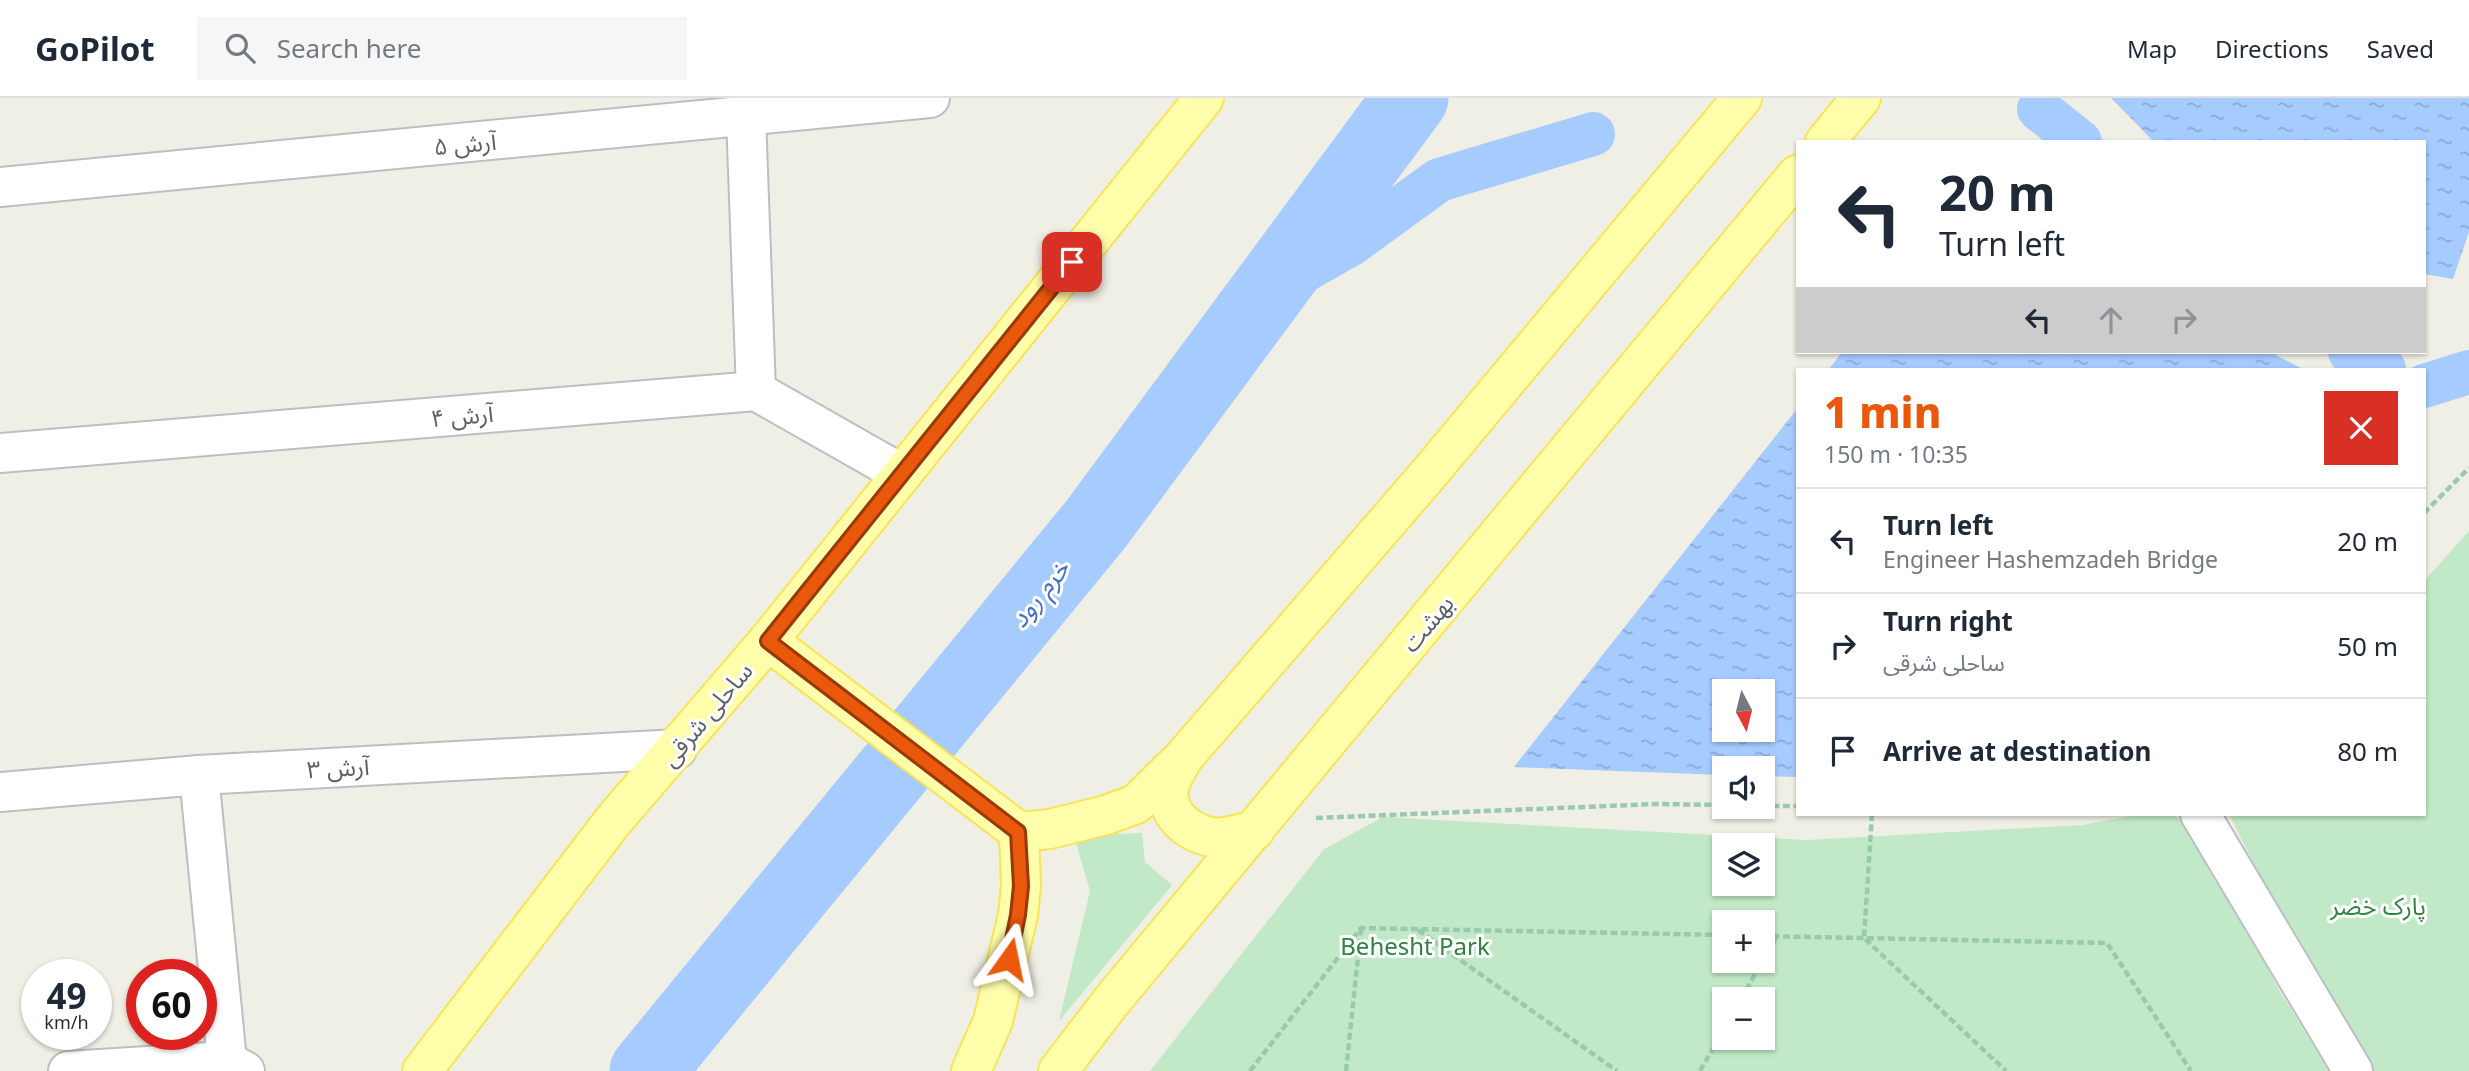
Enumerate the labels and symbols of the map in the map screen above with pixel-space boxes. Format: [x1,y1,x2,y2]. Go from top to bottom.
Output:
street label: آرش ۵ [432,124,499,162]
pin [1042,232,1102,292]
street label: آرش ۴ [429,396,496,434]
water label: خرم رود [1001,551,1080,636]
street label: بهشت [1393,587,1461,659]
street label: ساحلی شرقی [653,655,759,773]
north arrow [1712,679,1774,742]
street label: آرش ۳ [306,749,371,785]
park label: پارک خضر [2329,889,2426,922]
position arrow [972,922,1046,996]
park label: Behesht Park [1340,929,1490,962]
speed limit sign: 60 [126,959,217,1050]

